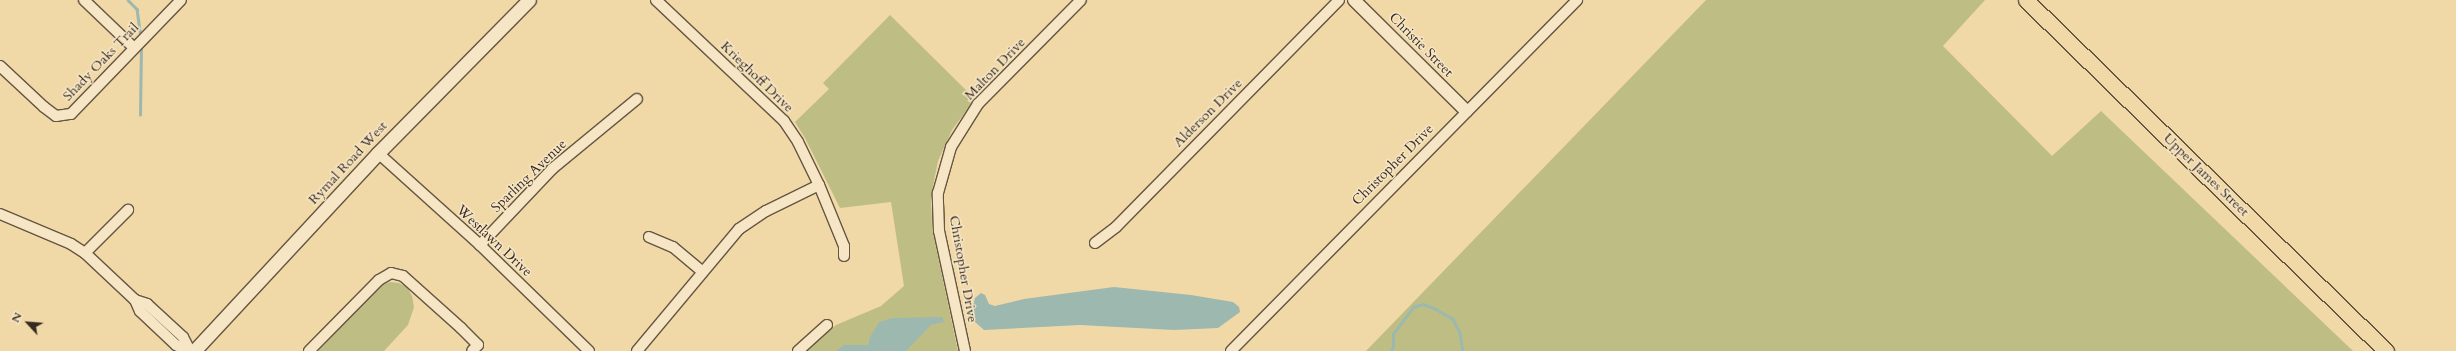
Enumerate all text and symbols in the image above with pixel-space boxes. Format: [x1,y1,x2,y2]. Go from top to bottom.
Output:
street label: Christie Street [1385,9,1457,81]
street label: Shady Oaks Trail [59,19,143,105]
street label: Malton Drive [961,34,1029,104]
street label: Krieghoff Drive [717,38,797,116]
street label: Alderson Drive [1170,75,1246,151]
street label: Rymal Road West [305,118,391,208]
street label: Christopher Drive [1349,121,1437,209]
street label: Upper James Street [2160,130,2252,220]
street label: Sparling Avenue [488,136,570,216]
street label: Westlawn Drive [453,202,535,280]
street label: Christopher Drive [945,214,981,324]
north arrow [8,303,48,343]
text: N [8,310,26,325]

